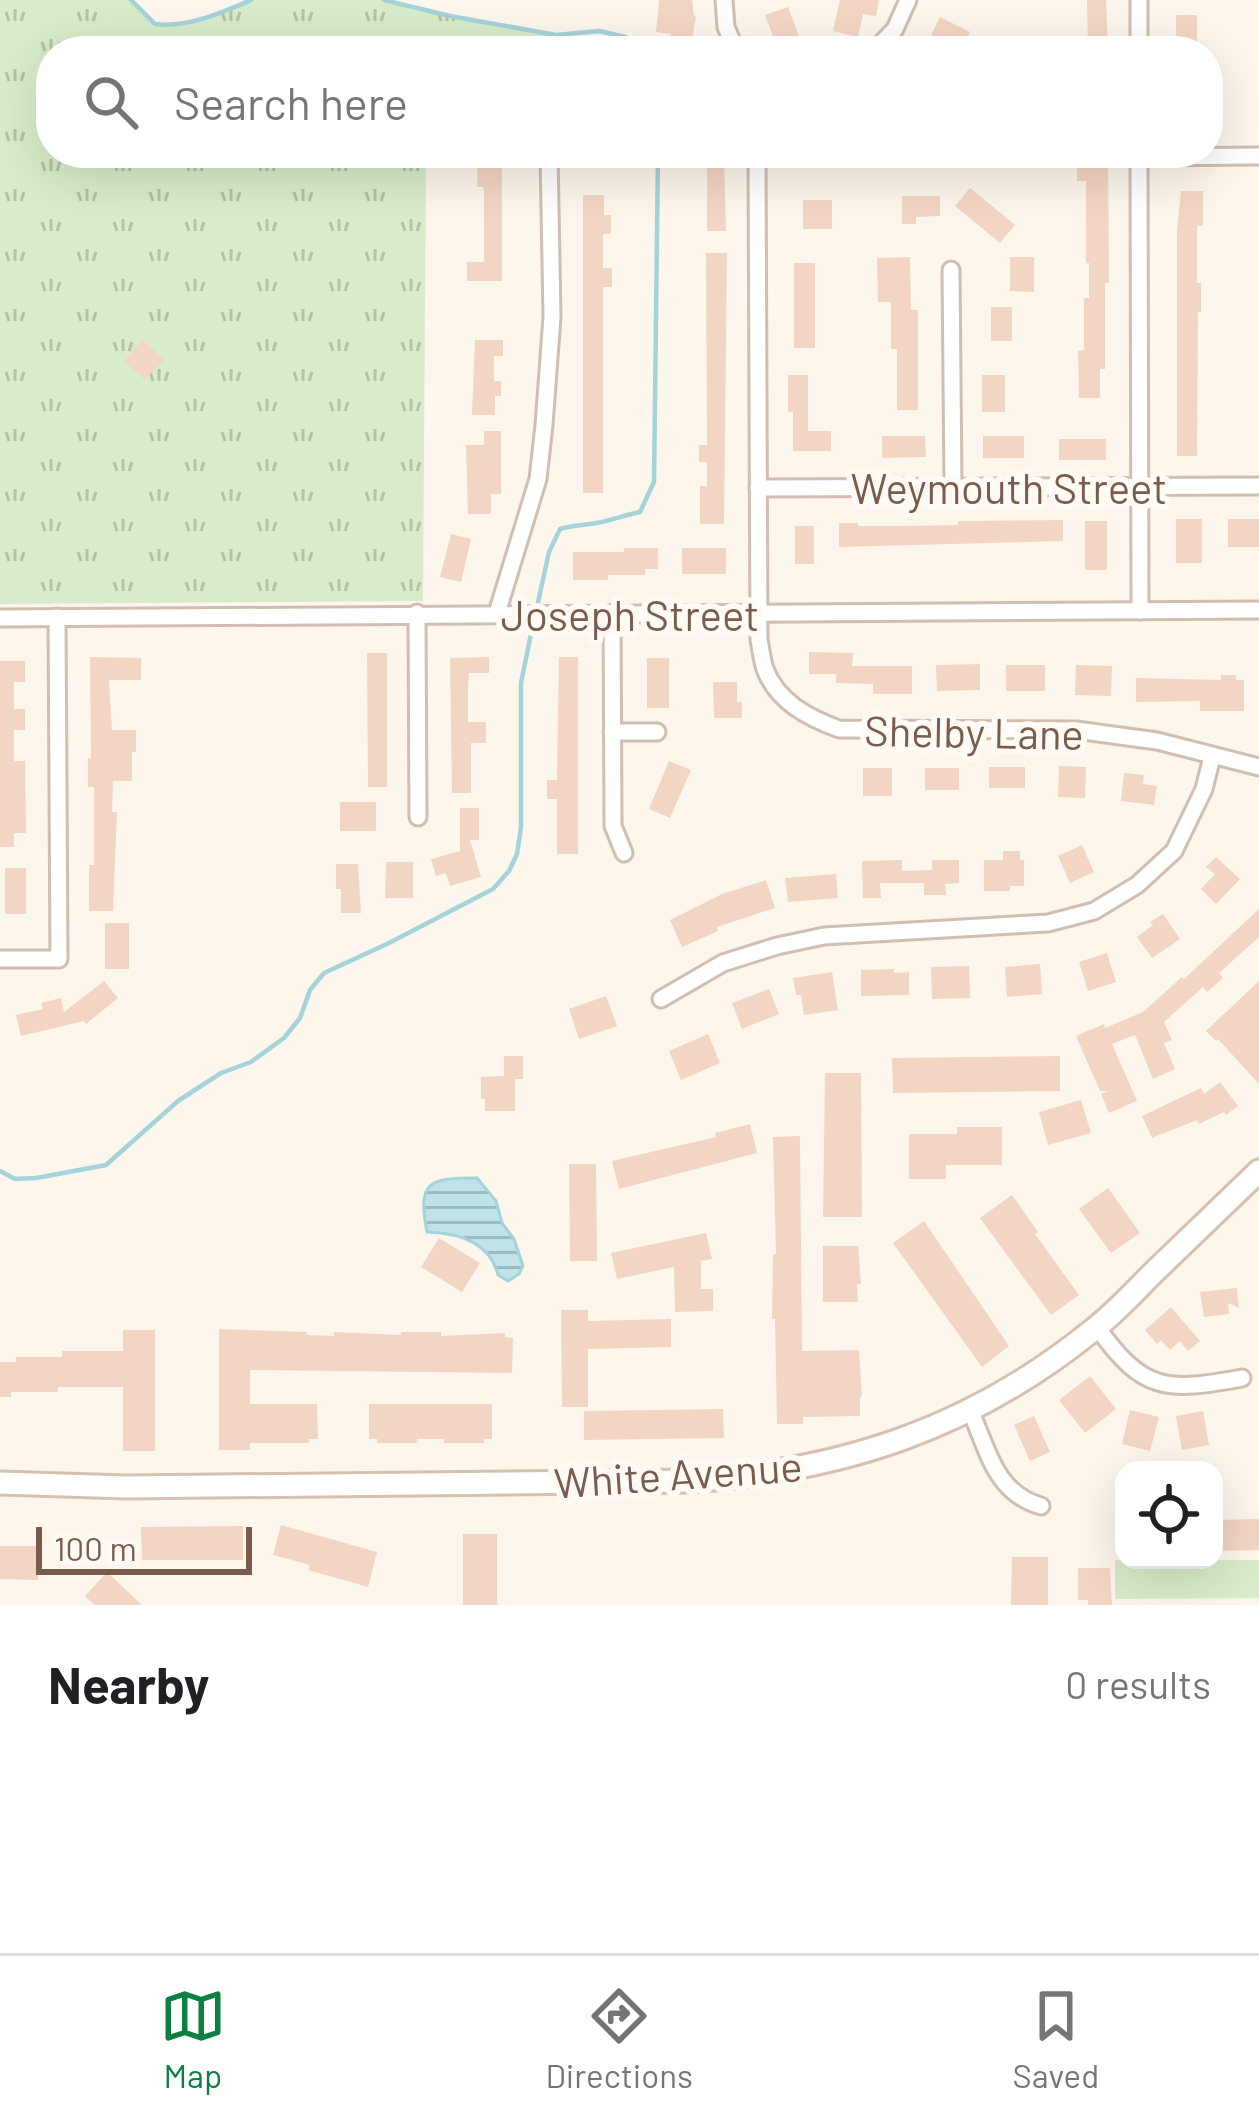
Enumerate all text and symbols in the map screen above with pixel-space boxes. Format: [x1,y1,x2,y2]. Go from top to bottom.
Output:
search box [36,36,1223,168]
icon: search [78,69,144,135]
text: Search here [174,75,408,129]
street label: Weymouth Street [851,462,1167,513]
street label: Joseph Street [501,589,759,640]
street label: Shelby Lane [864,704,1084,759]
street label: White Avenue [552,1439,804,1507]
map controls [1115,1461,1223,1569]
button: locate [1115,1461,1223,1569]
scale bar [36,1521,252,1574]
text: 100 m [54,1528,137,1568]
text: Nearby [48,1653,209,1714]
text: 0 results [1065,1660,1211,1707]
tab: Map [160,1983,226,2095]
tab: Directions [545,1983,693,2095]
tab: Saved [1013,1983,1099,2095]

